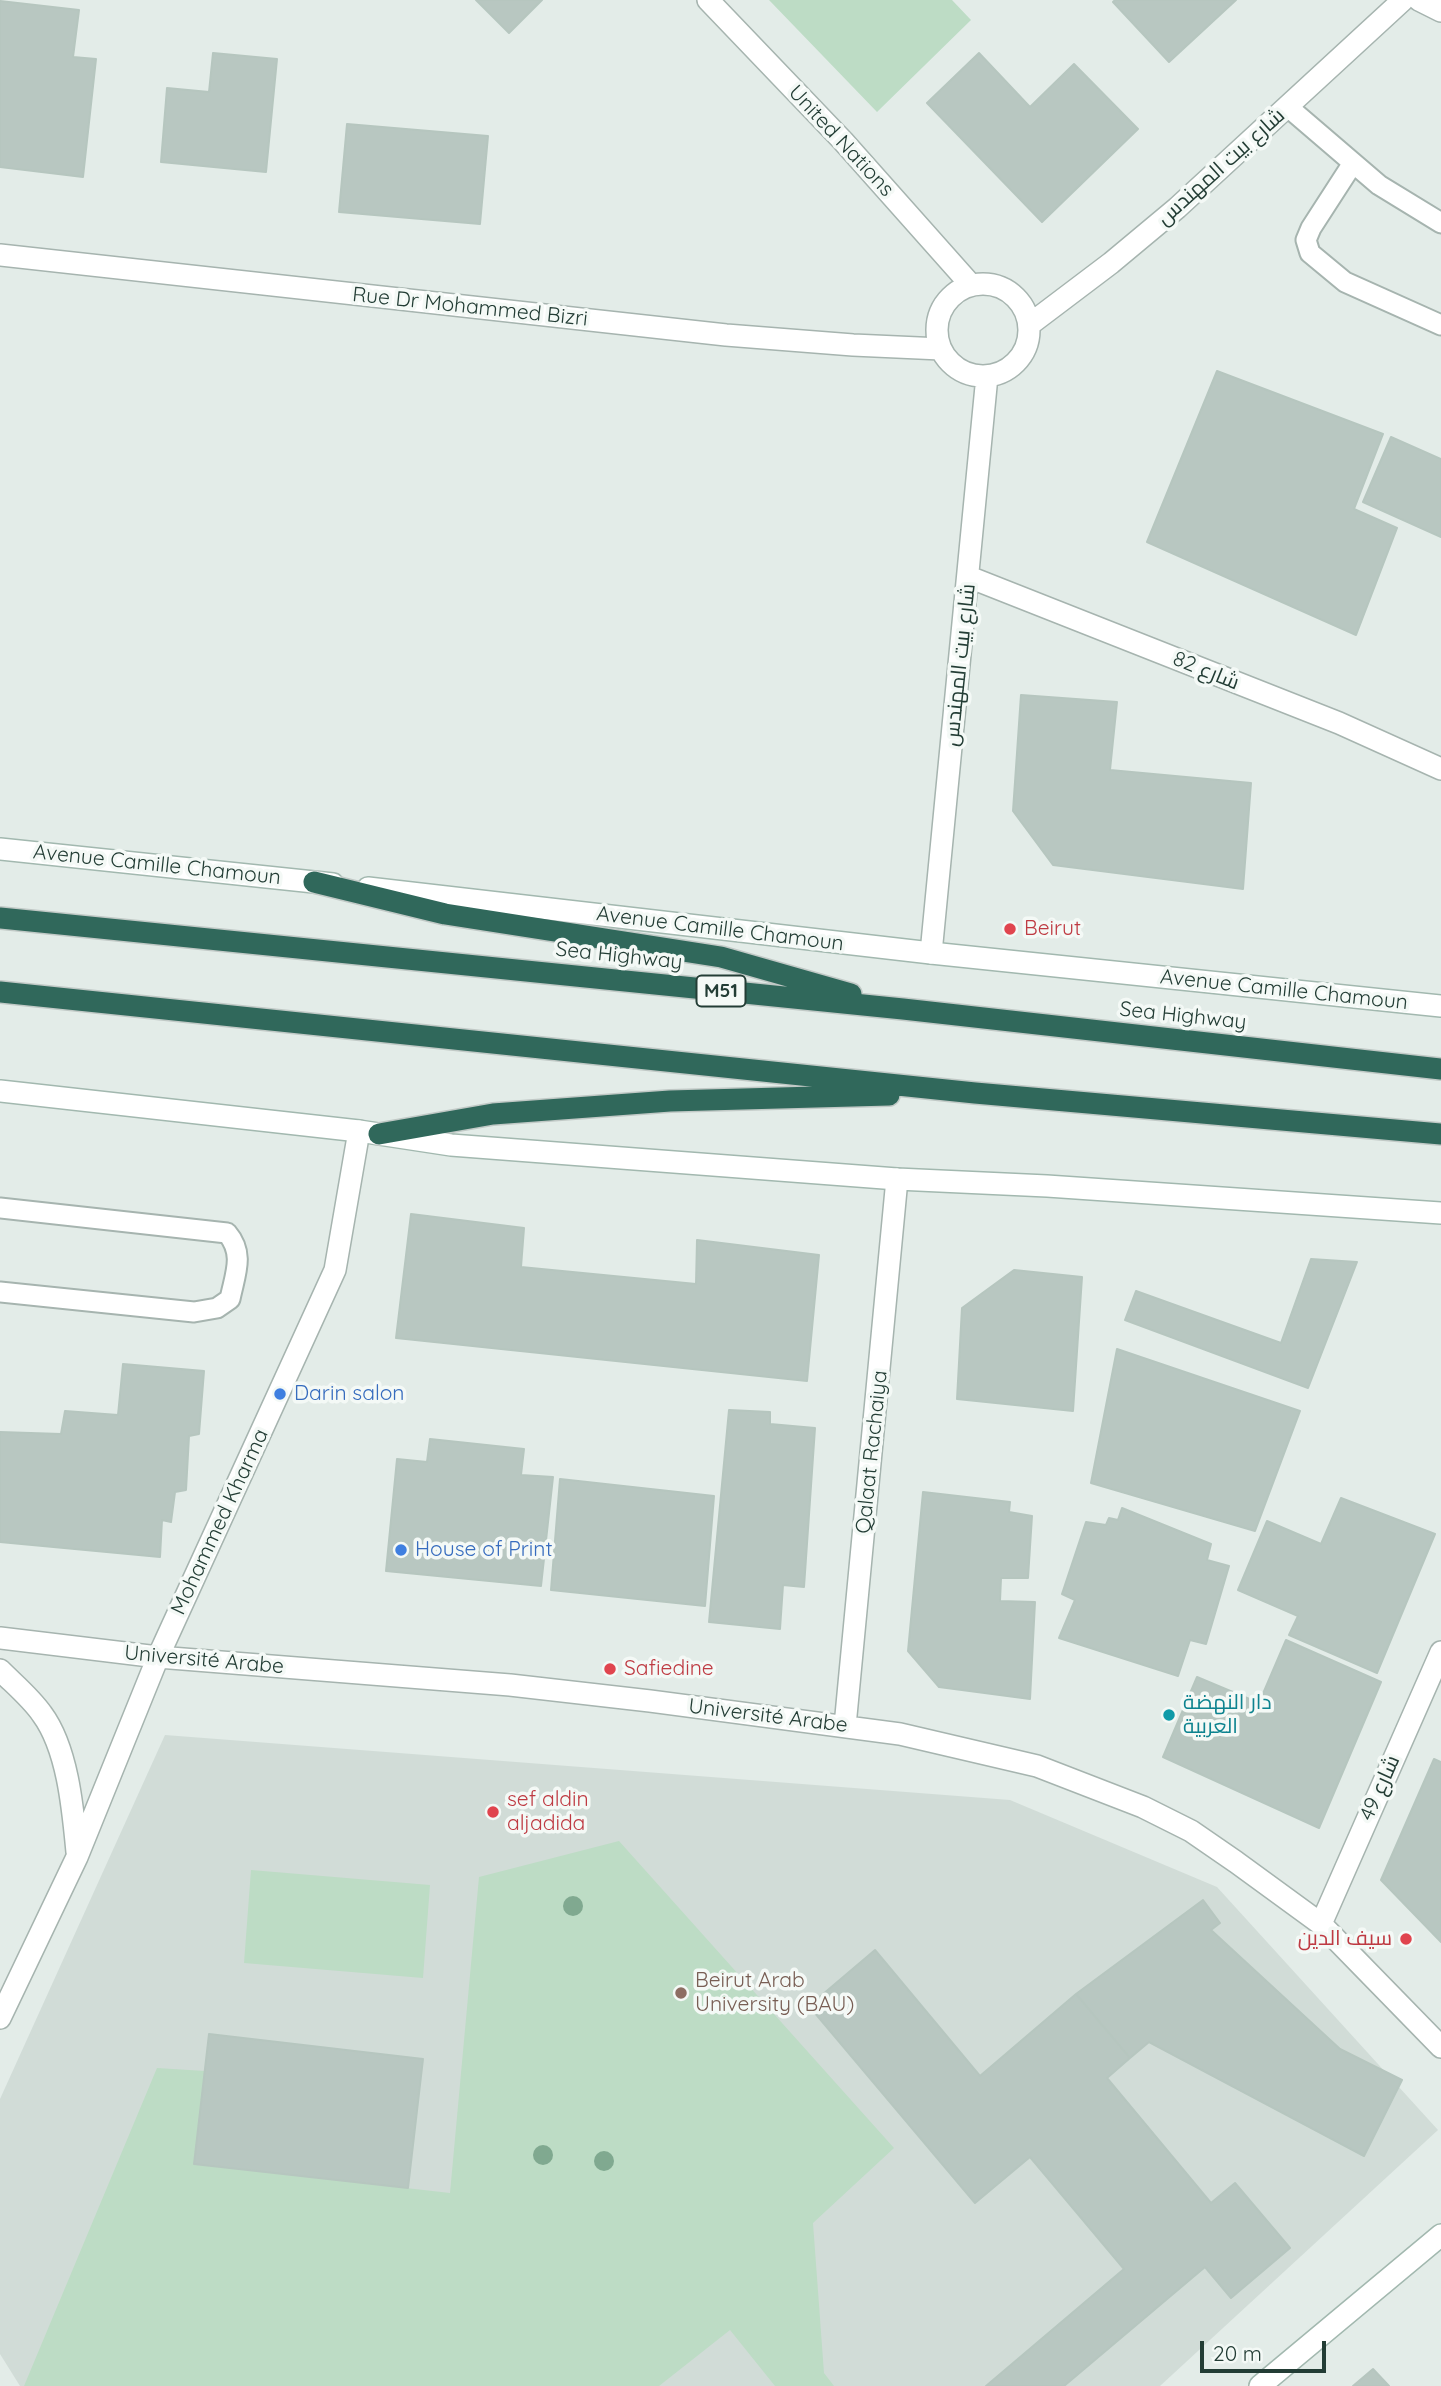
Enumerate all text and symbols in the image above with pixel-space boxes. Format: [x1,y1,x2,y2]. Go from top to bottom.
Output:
street label: United Nations [783,80,899,202]
street label: شارع بيت المهندس [1152,103,1290,231]
street label: Rue Dr Mohammed Bizri [351,282,589,332]
street label: شارع بيت المهندس [939,582,981,748]
street label: شارع 82 [1169,646,1243,696]
street label: Avenue Camille Chamoun [32,839,282,891]
street label: Avenue Camille Chamoun [595,901,845,957]
place label: Beirut [1024,916,1081,942]
marker: Beirut [1002,921,1018,937]
street label: Sea Highway [554,937,684,975]
street label: Avenue Camille Chamoun [1159,964,1409,1016]
road number: M51 [696,976,746,1007]
street label: Sea Highway [1118,997,1248,1035]
street label: Qalaat Rachaiya [851,1369,893,1535]
place label: Darin salon [294,1381,404,1407]
marker: Darin salon [272,1386,288,1402]
street label: Mohammed Kharma [166,1425,274,1619]
place label: House of Print [415,1537,553,1563]
marker: House of Print [393,1542,409,1558]
street label: Université Arabe [123,1640,285,1680]
place label: Safiedine [624,1656,714,1682]
marker: Safiedine [602,1661,618,1677]
place label: دار النهضة العربية [1183,1690,1272,1740]
street label: Université Arabe [687,1694,849,1738]
marker: دار النهضة العربية [1161,1707,1177,1723]
street label: شارع 49 [1355,1751,1405,1825]
place label: sef aldin aljadida [507,1787,589,1837]
marker: sef aldin aljadida [485,1804,501,1820]
place label: سيف الدين [1298,1926,1392,1952]
marker: سيف الدين [1398,1931,1414,1947]
place label: Beirut Arab University (BAU) [695,1968,854,2018]
marker: Beirut Arab University (BAU) [673,1985,689,2001]
scale bar [1203,2326,1329,2370]
text: 20 m [1213,2340,1262,2366]

